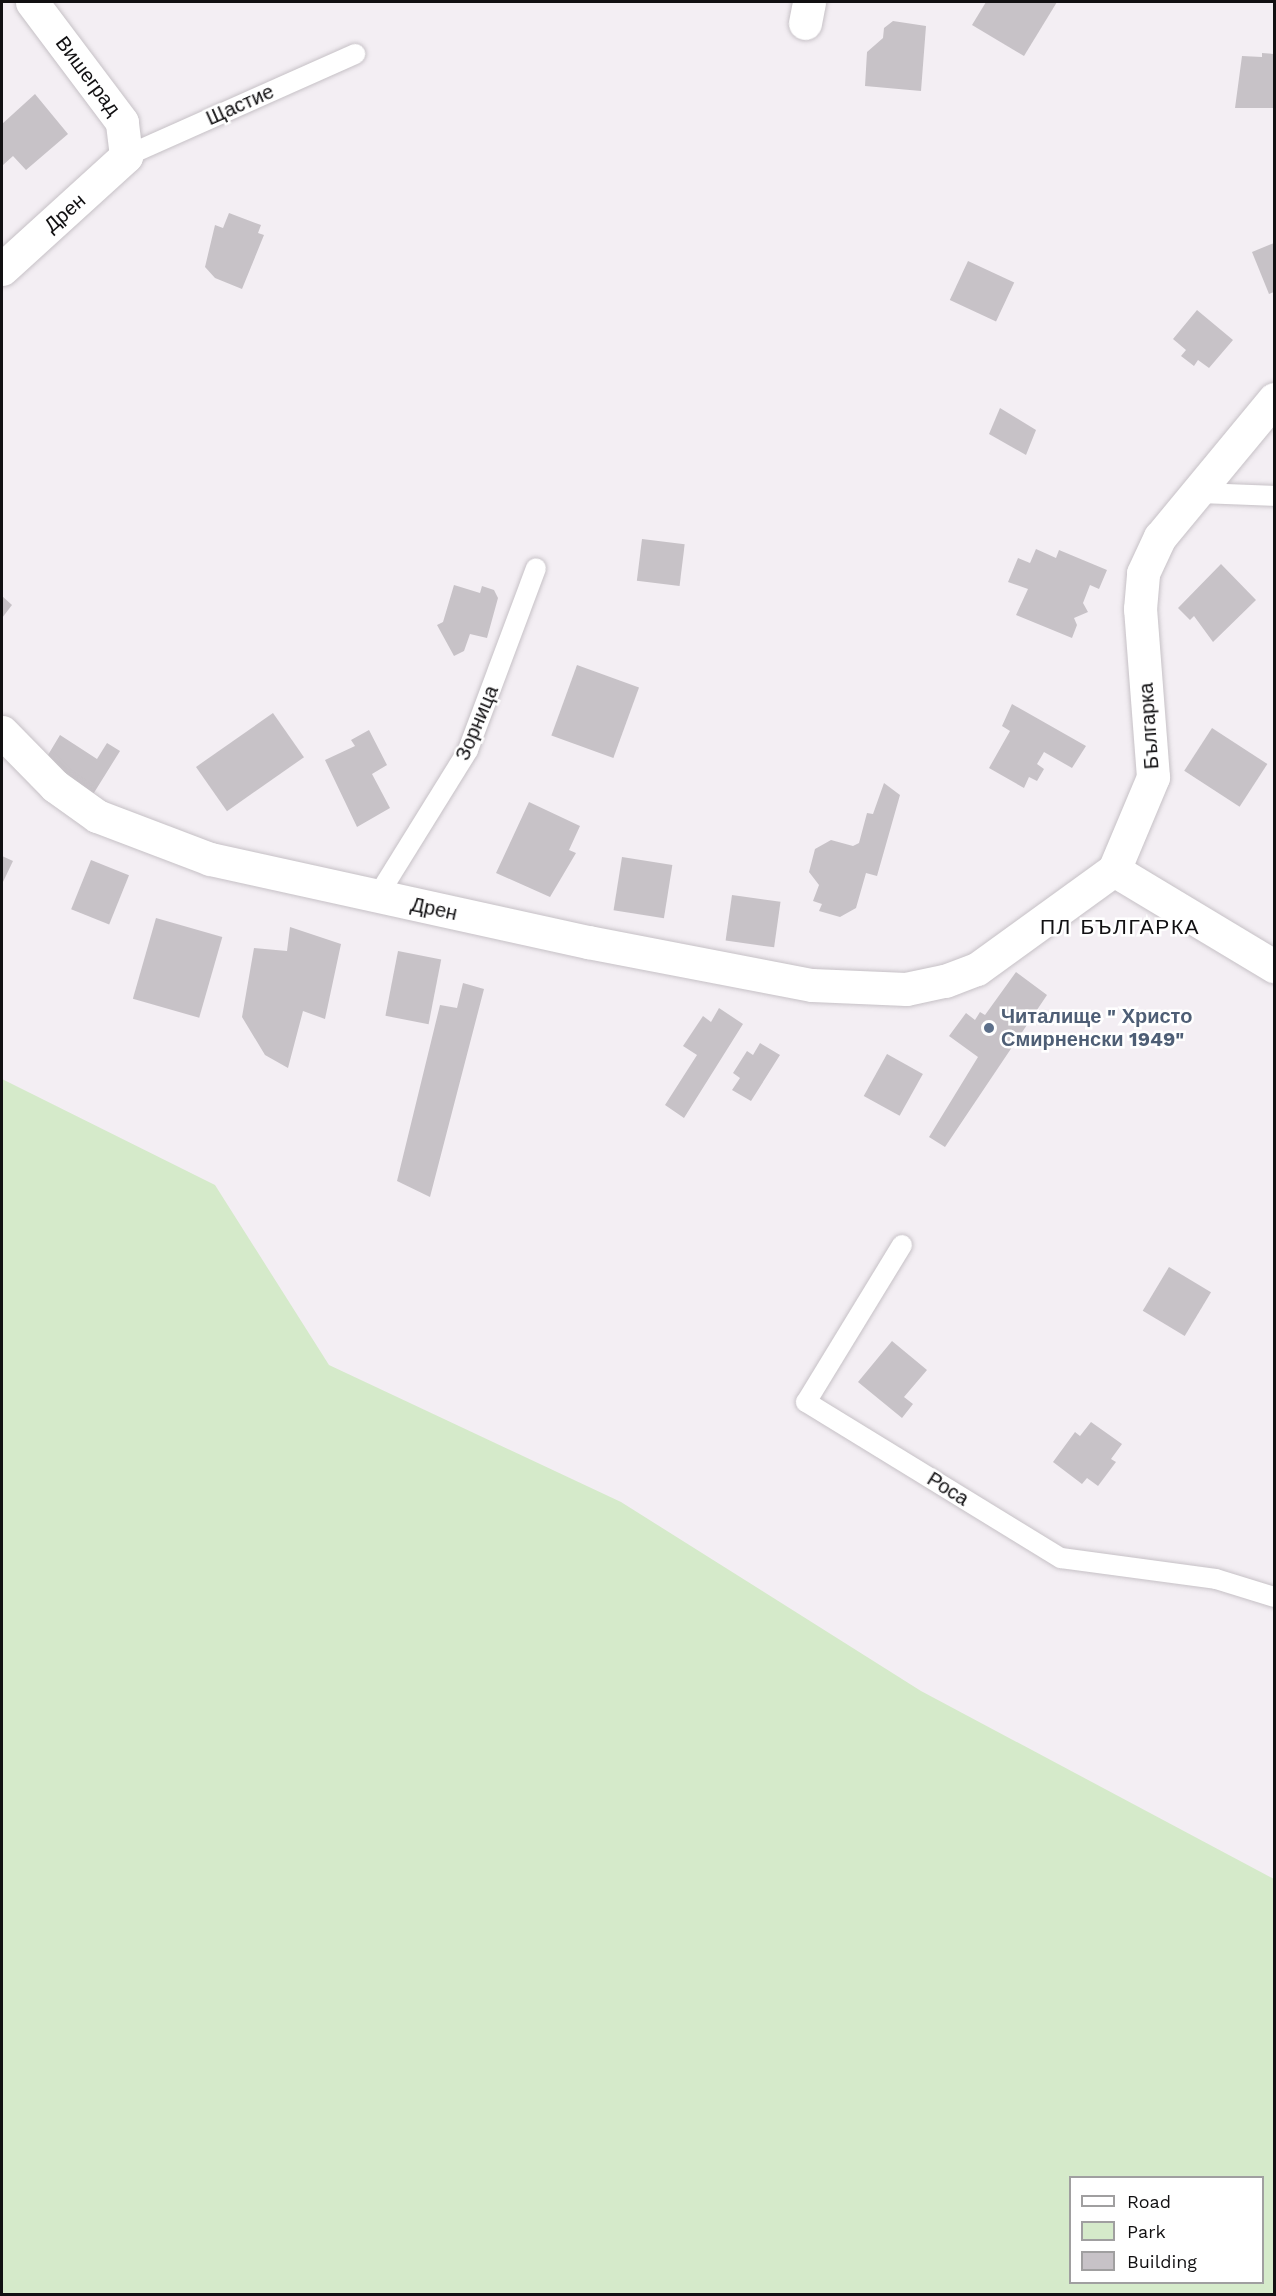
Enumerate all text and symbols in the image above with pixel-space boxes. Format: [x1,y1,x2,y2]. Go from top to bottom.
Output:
street label: Вишеград [50,32,126,120]
street label: Щастие [202,79,278,131]
street label: Дрен [39,189,91,237]
street label: Зорница [450,682,504,764]
street label: Българка [1134,682,1164,770]
street label: Дрен [409,892,459,926]
district label: ПЛ БЪЛГАРКА [1040,914,1200,940]
place label: Читалище " Христо Смирненски 1949" [1001,1005,1192,1052]
marker: Читалище " Христо Смирненски 1949" [982,1021,996,1035]
street label: Роса [923,1467,973,1511]
legend [1069,2176,1264,2284]
text: Road [1127,2191,1171,2212]
text: Park [1127,2221,1166,2242]
text: Building [1127,2251,1197,2272]

